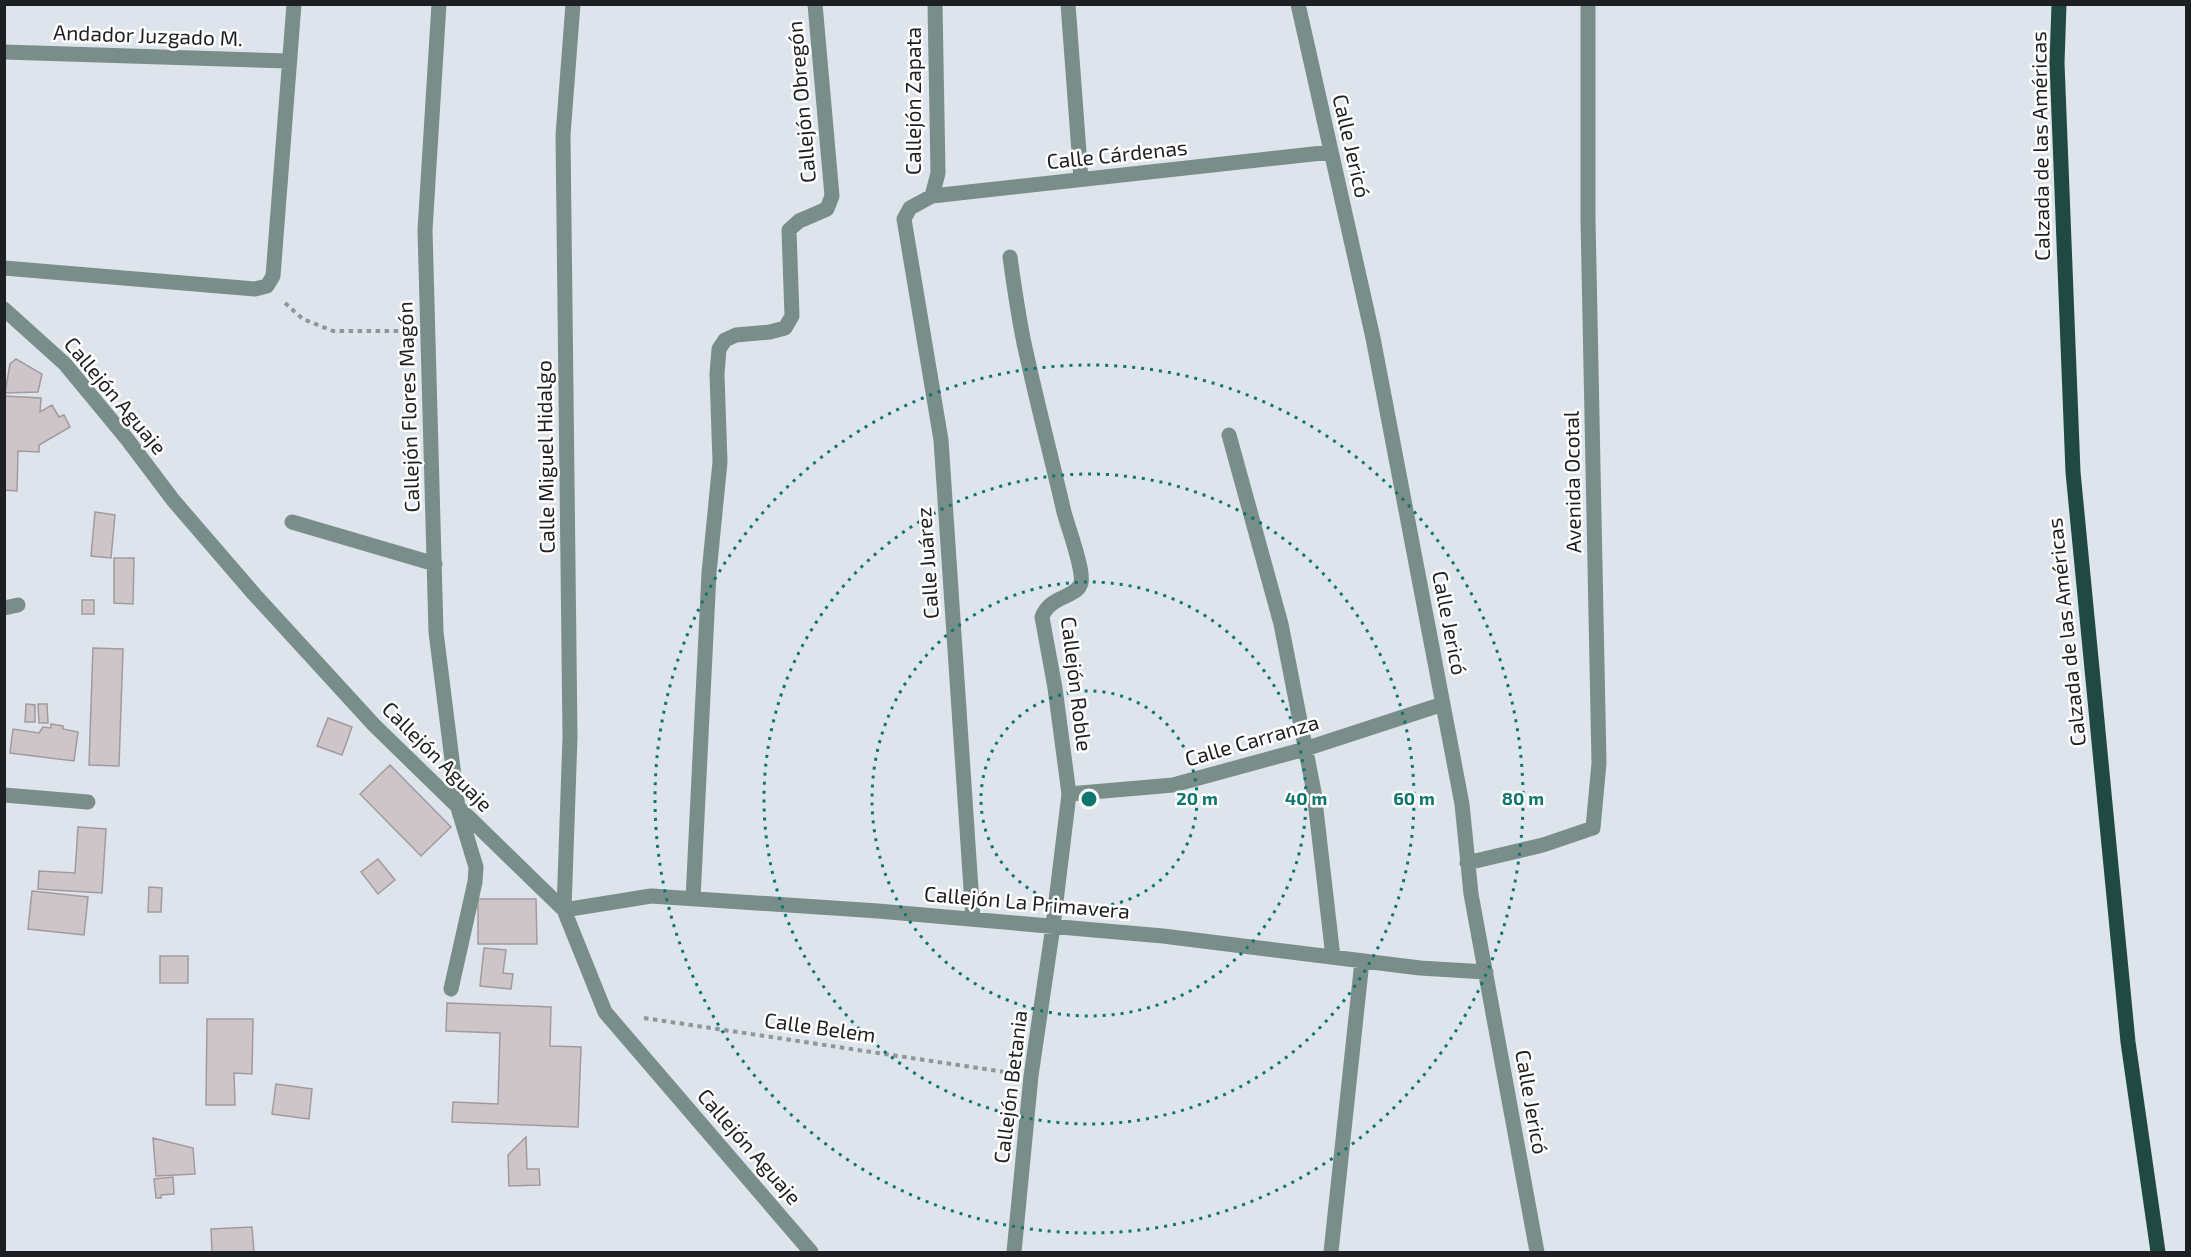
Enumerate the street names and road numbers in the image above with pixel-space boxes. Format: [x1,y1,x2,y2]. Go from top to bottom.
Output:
street label: Andador Juzgado M. [53,19,243,50]
street label: Callejón Obregón [781,20,821,184]
street label: Callejón Zapata [900,27,926,175]
street label: Calzada de las Américas [2025,31,2054,261]
street label: Calle Jericó [1328,91,1377,200]
street label: Calle Cárdenas [1045,134,1188,173]
street label: Callejón Flores Magón [391,301,425,513]
street label: Callejón Aguaje [59,331,173,459]
street label: Calle Miguel Hidalgo [530,360,559,554]
street label: Avenida Ocotal [1558,410,1585,553]
street label: Calle Juárez [910,506,943,620]
street label: Calzada de las Américas [2041,517,2090,748]
street label: Calle Jericó [1428,569,1473,677]
street label: Callejón Roble [1056,615,1098,753]
street label: Callejón Aguaje [377,696,498,817]
street label: Calle Carranza [1182,708,1321,771]
street label: Callejón La Primavera [923,880,1131,924]
street label: Calle Belem [763,1006,877,1047]
street label: Callejón Betania [988,1009,1032,1165]
street label: Calle Jericó [1511,1048,1554,1156]
street label: Callejón Aguaje [692,1083,807,1210]

